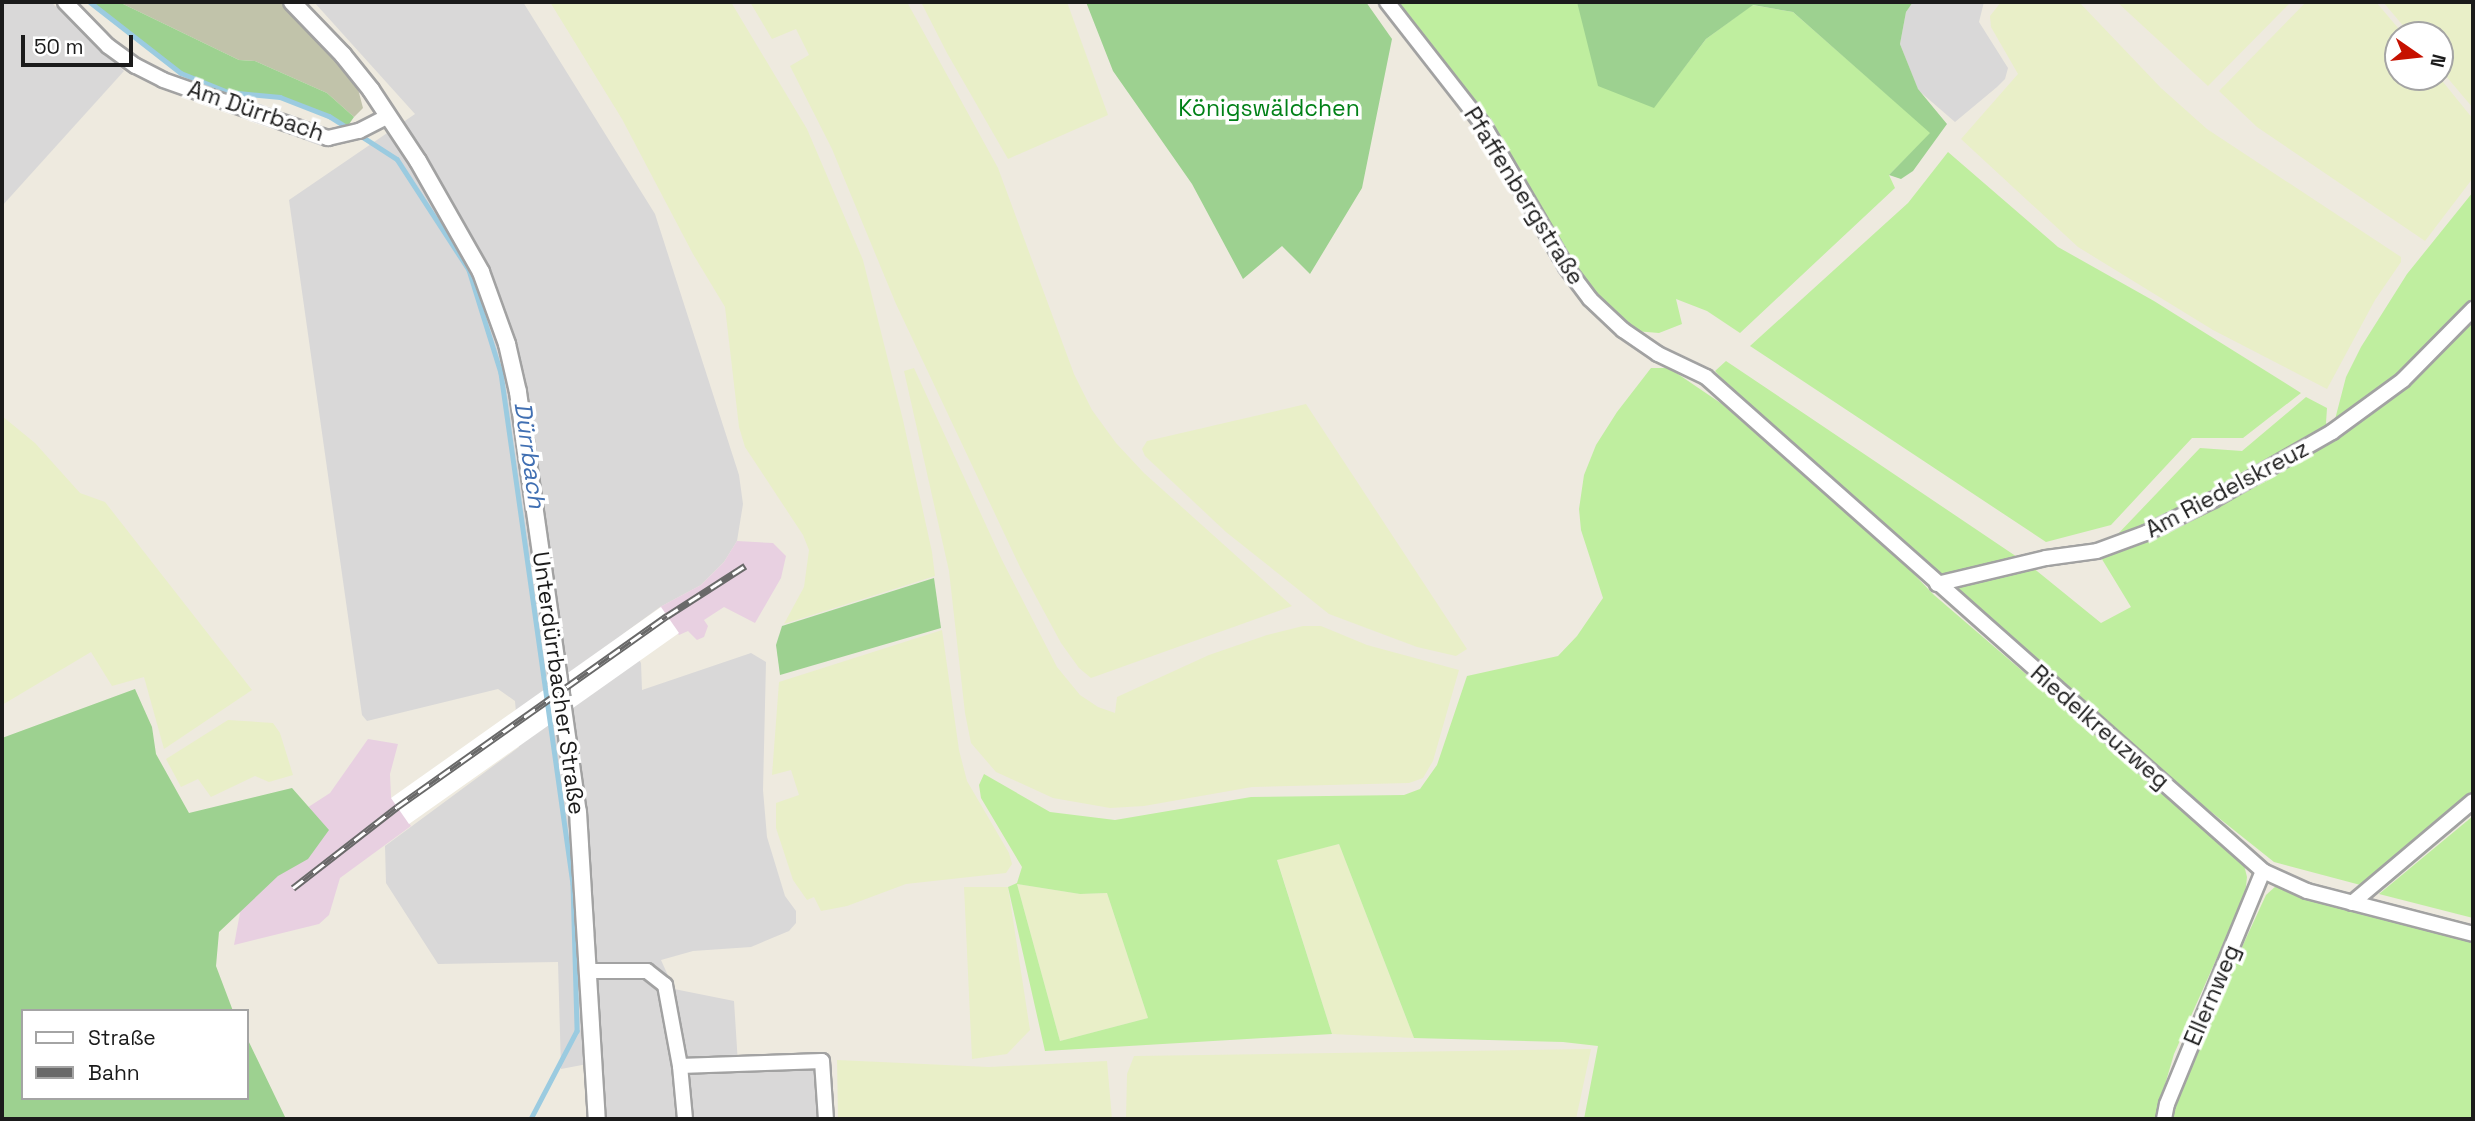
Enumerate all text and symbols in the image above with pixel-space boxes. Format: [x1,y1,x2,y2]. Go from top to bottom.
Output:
scale bar [24,21,136,65]
north arrow [2384,21,2454,91]
text: 50 m [34,33,84,60]
text: N [2424,52,2452,70]
street label: Am Dürrbach [184,75,328,147]
park label: Königswäldchen [1178,94,1360,122]
street label: Pfaffenbergstraße [1458,102,1590,290]
water label: Dürrbach [508,400,552,510]
street label: Am Riedelskreuz [2141,434,2313,544]
street label: Unterdürrbacher Straße [527,550,591,816]
street label: Riedelkreuzweg [2025,659,2175,795]
street label: Ellernweg [2178,940,2246,1050]
legend [21,1009,248,1100]
text: Straße [88,1024,156,1051]
text: Bahn [88,1059,140,1086]

